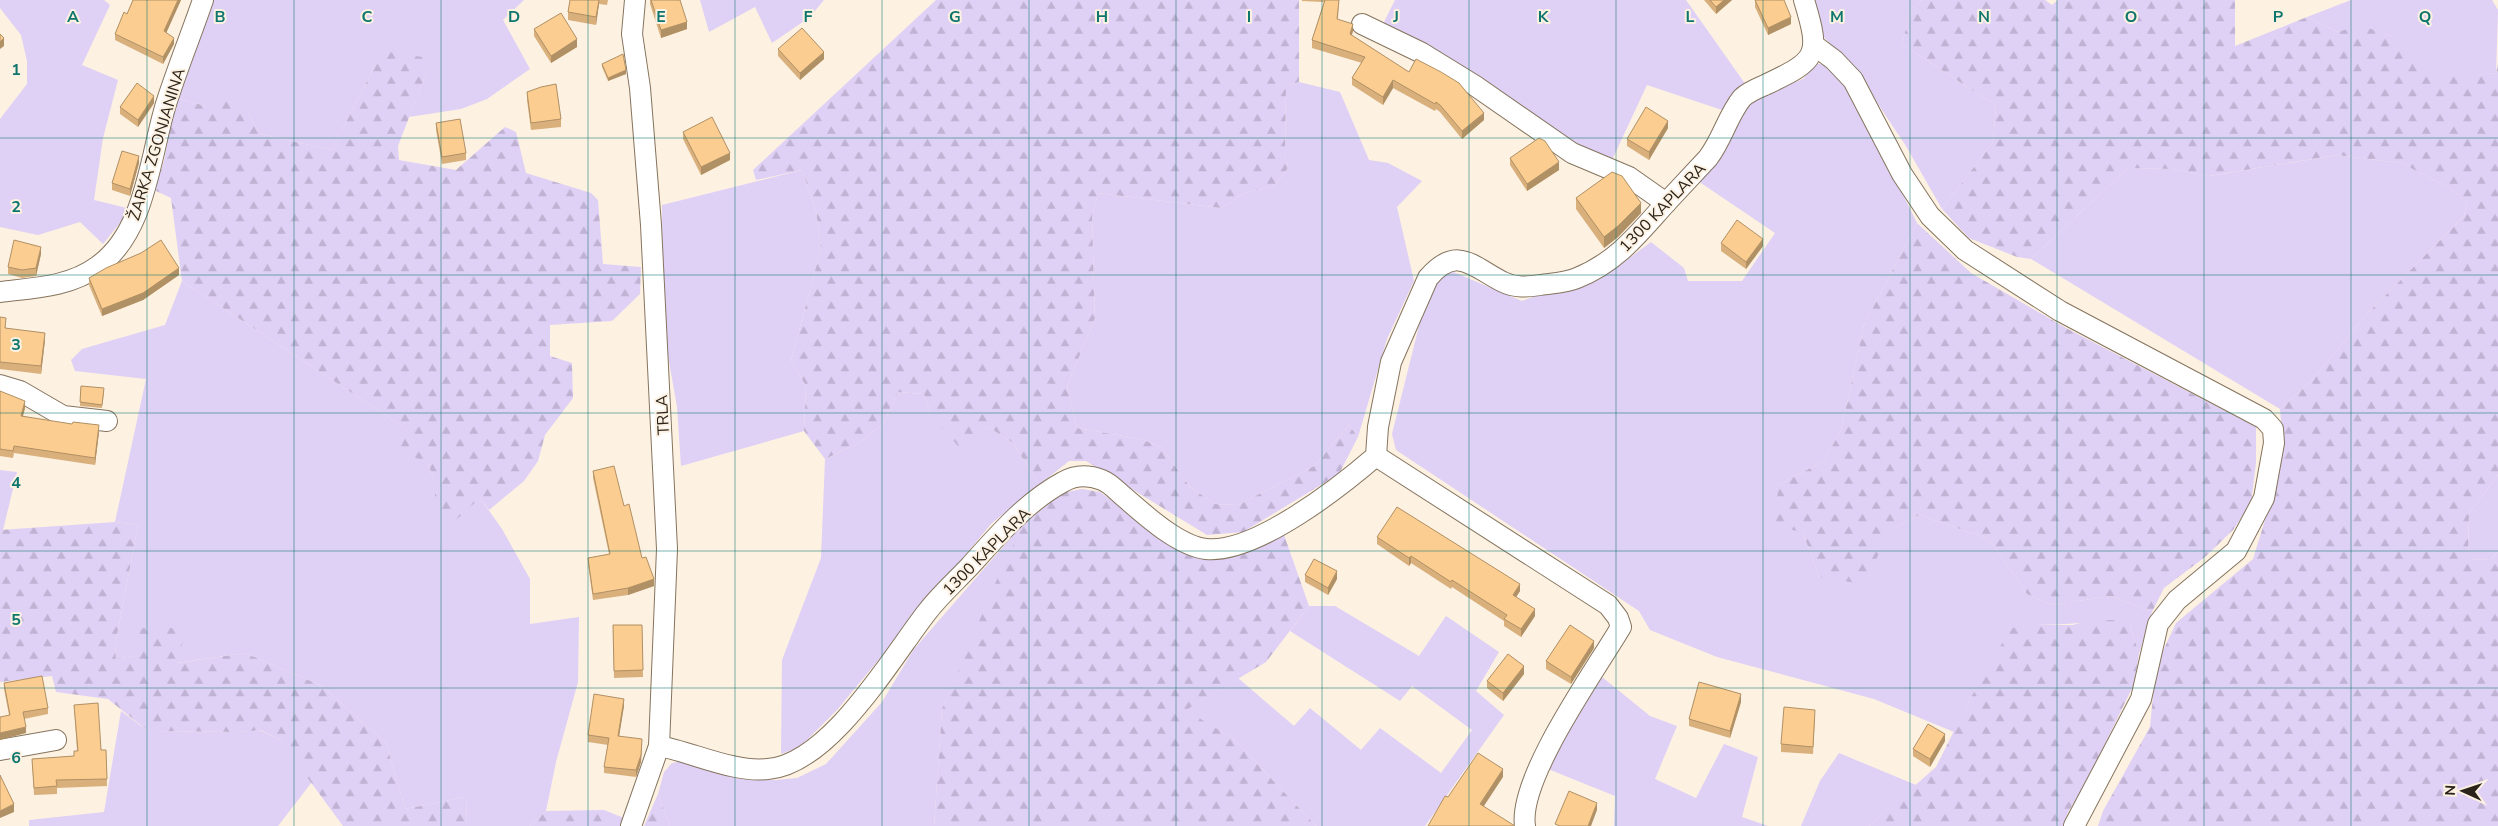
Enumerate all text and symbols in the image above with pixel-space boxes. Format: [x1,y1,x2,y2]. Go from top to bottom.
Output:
text: A [67,6,79,28]
text: B [214,6,226,28]
text: C [362,6,373,28]
text: D [508,6,520,28]
text: E [656,6,666,28]
text: F [804,6,813,28]
text: G [949,6,961,28]
text: H [1096,6,1108,28]
text: I [1247,6,1251,28]
text: J [1392,6,1399,28]
text: K [1538,6,1550,28]
text: L [1686,6,1695,28]
text: M [1830,6,1844,28]
text: N [1978,6,1990,28]
text: O [2125,6,2137,28]
text: P [2273,6,2283,28]
text: Q [2419,6,2431,28]
text: 1 [11,59,21,81]
street label: ŽARKA ZGONJANINA [123,65,191,223]
street label: 1300 KAPLARA [1614,158,1711,257]
text: 2 [11,196,21,218]
text: 3 [11,334,21,356]
street label: TRLA [651,394,675,436]
text: 4 [11,472,21,494]
street label: 1300 KAPLARA [938,503,1036,601]
text: 5 [11,609,21,631]
text: 6 [11,747,21,769]
north arrow [2438,766,2488,816]
text: N [2441,785,2460,796]

